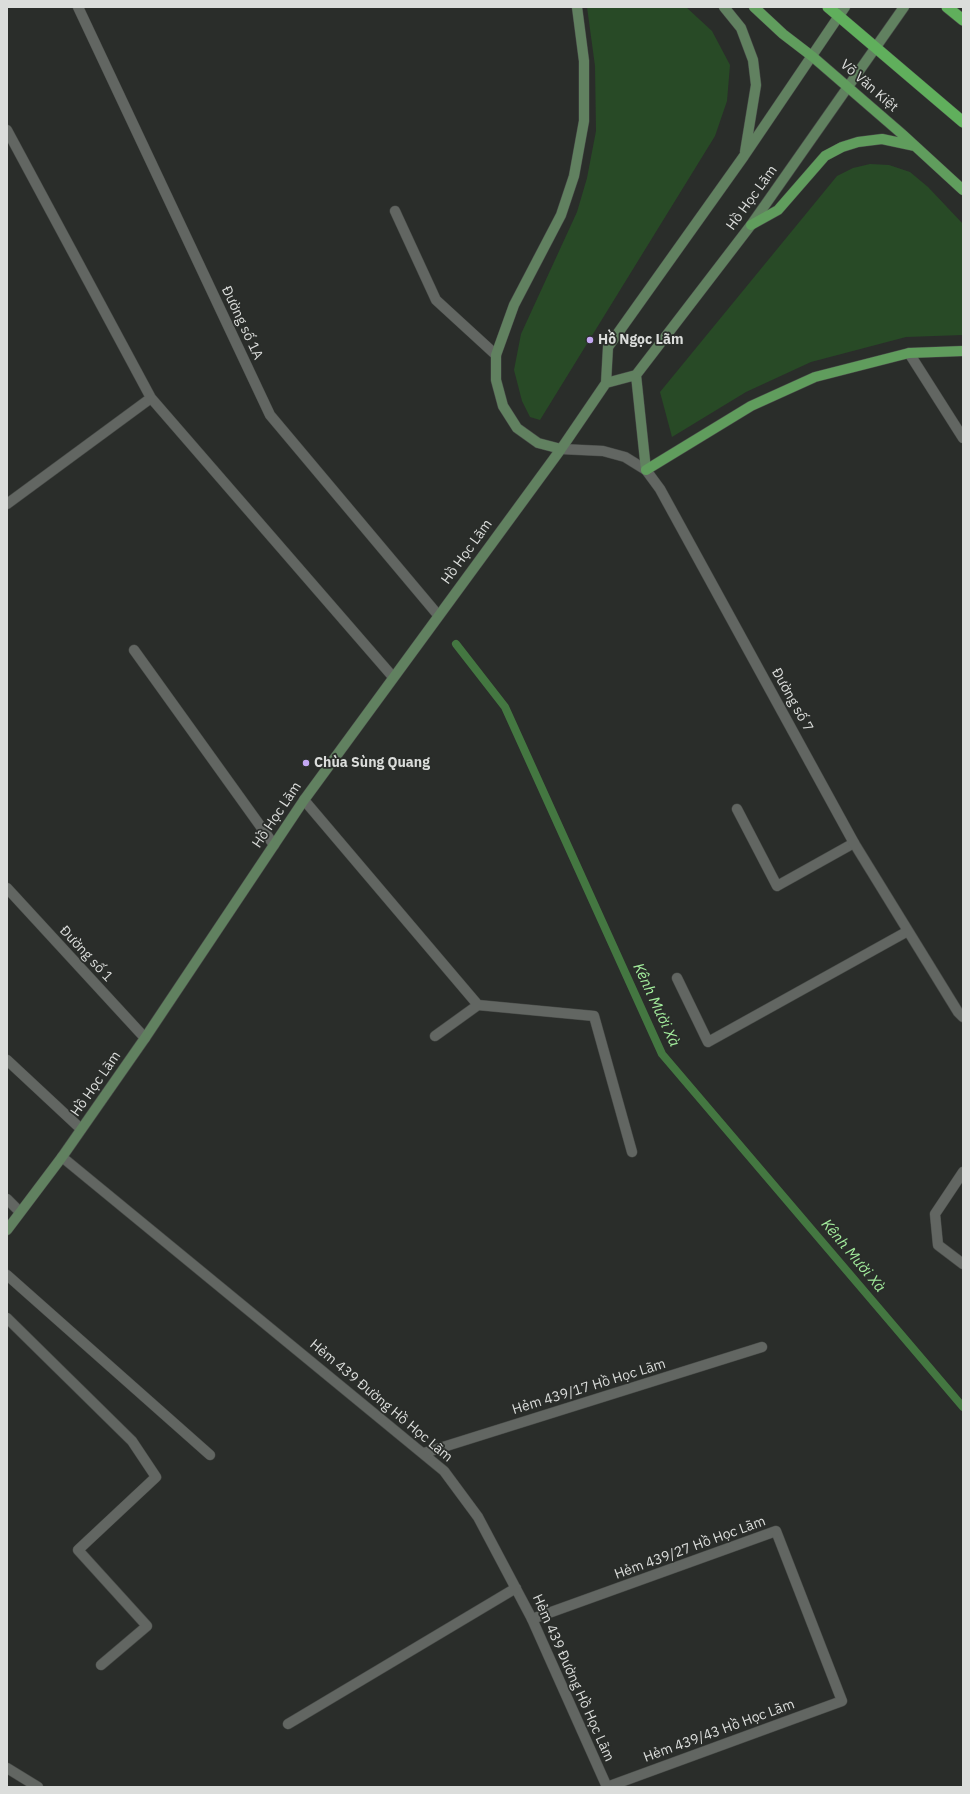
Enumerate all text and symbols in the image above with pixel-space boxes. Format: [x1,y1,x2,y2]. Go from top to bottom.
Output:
street label: Võ Văn Kiệt [837,56,901,116]
street label: Hồ Học Lãm [723,162,781,234]
street label: Đường số 1A [218,284,266,362]
place label: Hồ Ngọc Lãm [598,332,684,348]
marker: Hồ Ngọc Lãm [585,335,595,345]
street label: Hồ Học Lãm [438,516,496,588]
street label: Đường số 7 [768,665,816,735]
place label: Chùa Sùng Quang [314,755,430,771]
marker: Chùa Sùng Quang [301,758,311,768]
street label: Hồ Học Lãm [249,779,305,851]
street label: Đường số 1 [56,923,116,985]
water label: Kênh Mười Xà [629,960,683,1050]
street label: Hồ Học Lãm [67,1048,125,1120]
water label: Kênh Mười Xà [817,1216,889,1296]
street label: Hẻm 439 Đường Hồ Học Lãm [306,1336,456,1466]
street label: Hẻm 439/17 Hồ Học Lãm [510,1356,668,1418]
street label: Hẻm 439/27 Hồ Học Lãm [612,1513,768,1583]
street label: Hẻm 439 Đường Hồ Học Lãm [528,1592,618,1764]
street label: Hẻm 439/43 Hồ Học Lãm [641,1696,797,1766]

